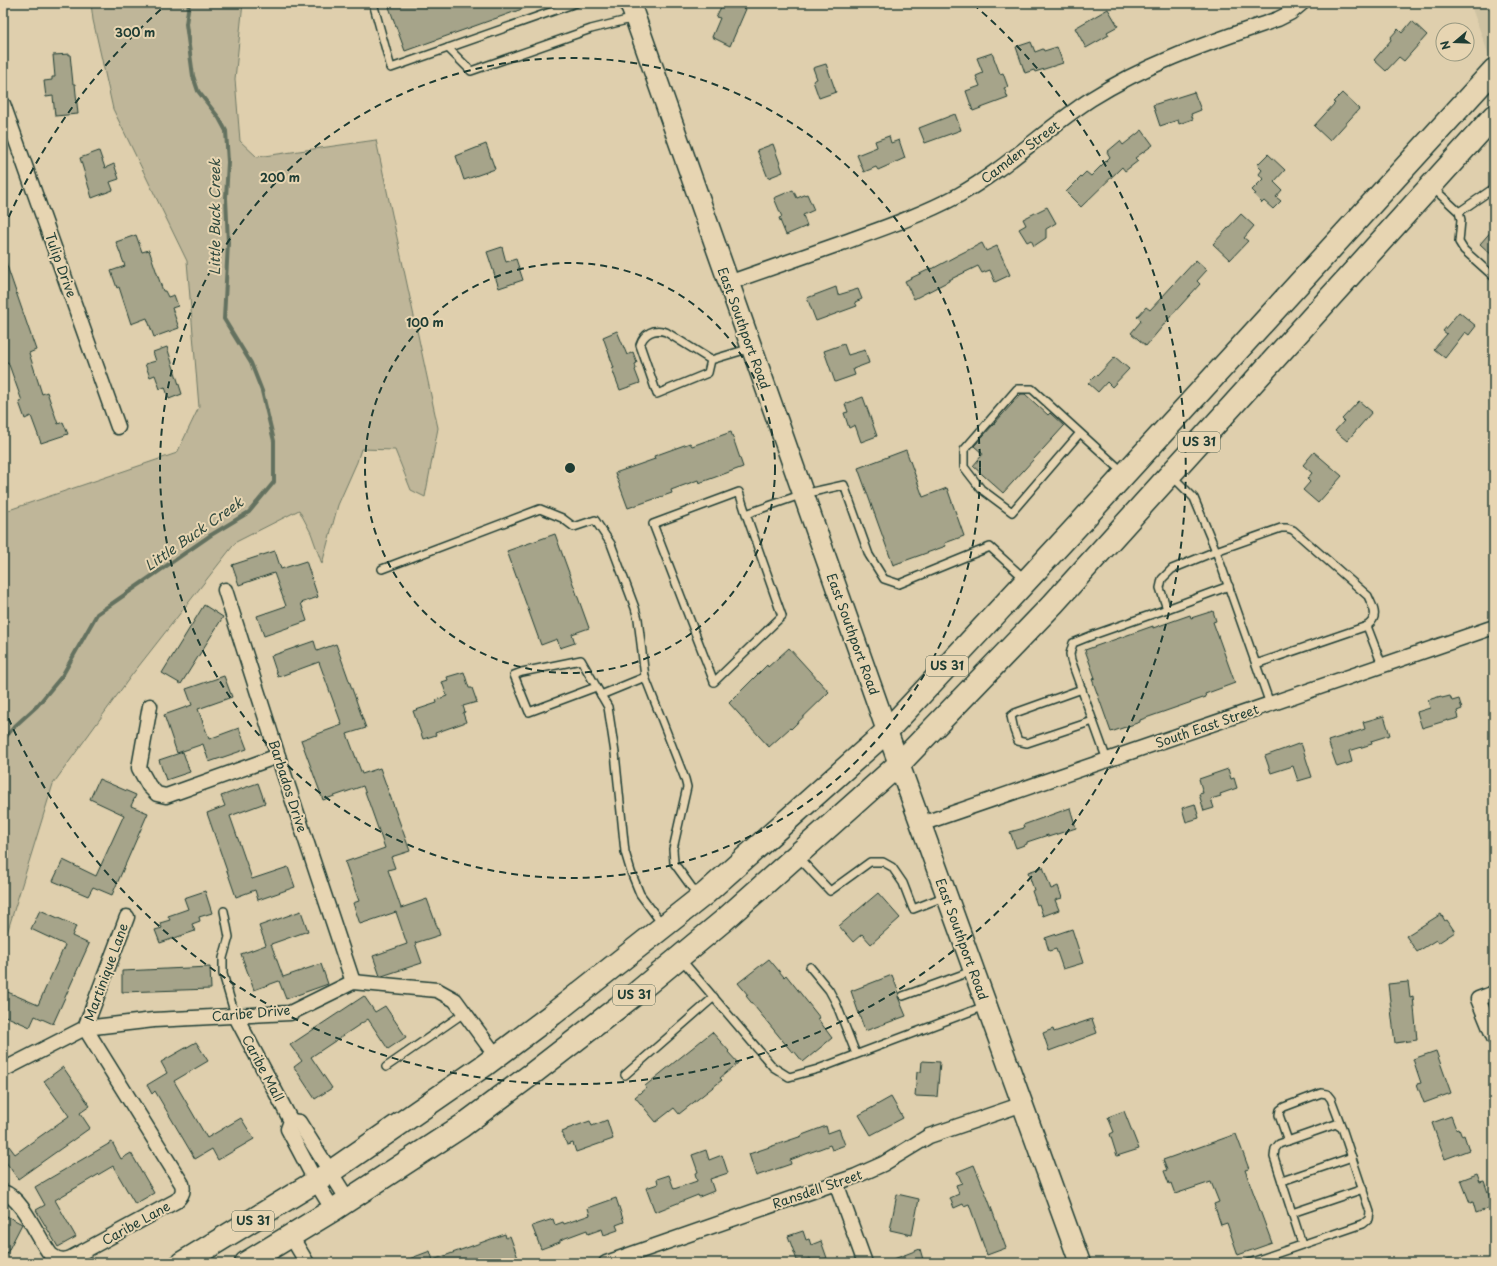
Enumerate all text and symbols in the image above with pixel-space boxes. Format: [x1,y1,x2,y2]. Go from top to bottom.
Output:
north arrow [1435,22,1475,62]
text: 300 m [115,23,155,41]
text: N [1436,38,1455,52]
street label: Camden Street [976,116,1063,188]
water label: Little Buck Creek [204,157,225,275]
text: 200 m [260,168,300,186]
street label: Tulip Drive [41,230,82,300]
street label: East Southport Road [714,264,775,391]
text: 100 m [406,313,444,331]
road number: US 31 [1178,432,1220,452]
centre of rings [563,461,577,475]
water label: Little Buck Creek [140,491,249,576]
street label: East Southport Road [823,570,884,697]
road number: US 31 [926,656,968,676]
street label: South East Street [1153,699,1261,752]
street label: Barbados Drive [265,737,312,835]
street label: East Southport Road [932,875,993,1002]
street label: Martinique Lane [79,920,132,1024]
road number: US 31 [613,985,655,1005]
street label: Caribe Drive [211,1000,291,1025]
street label: Caribe Mall [238,1031,289,1104]
street label: Ransdell Street [769,1164,864,1213]
street label: Caribe Lane [98,1196,173,1249]
road number: US 31 [232,1211,274,1231]

